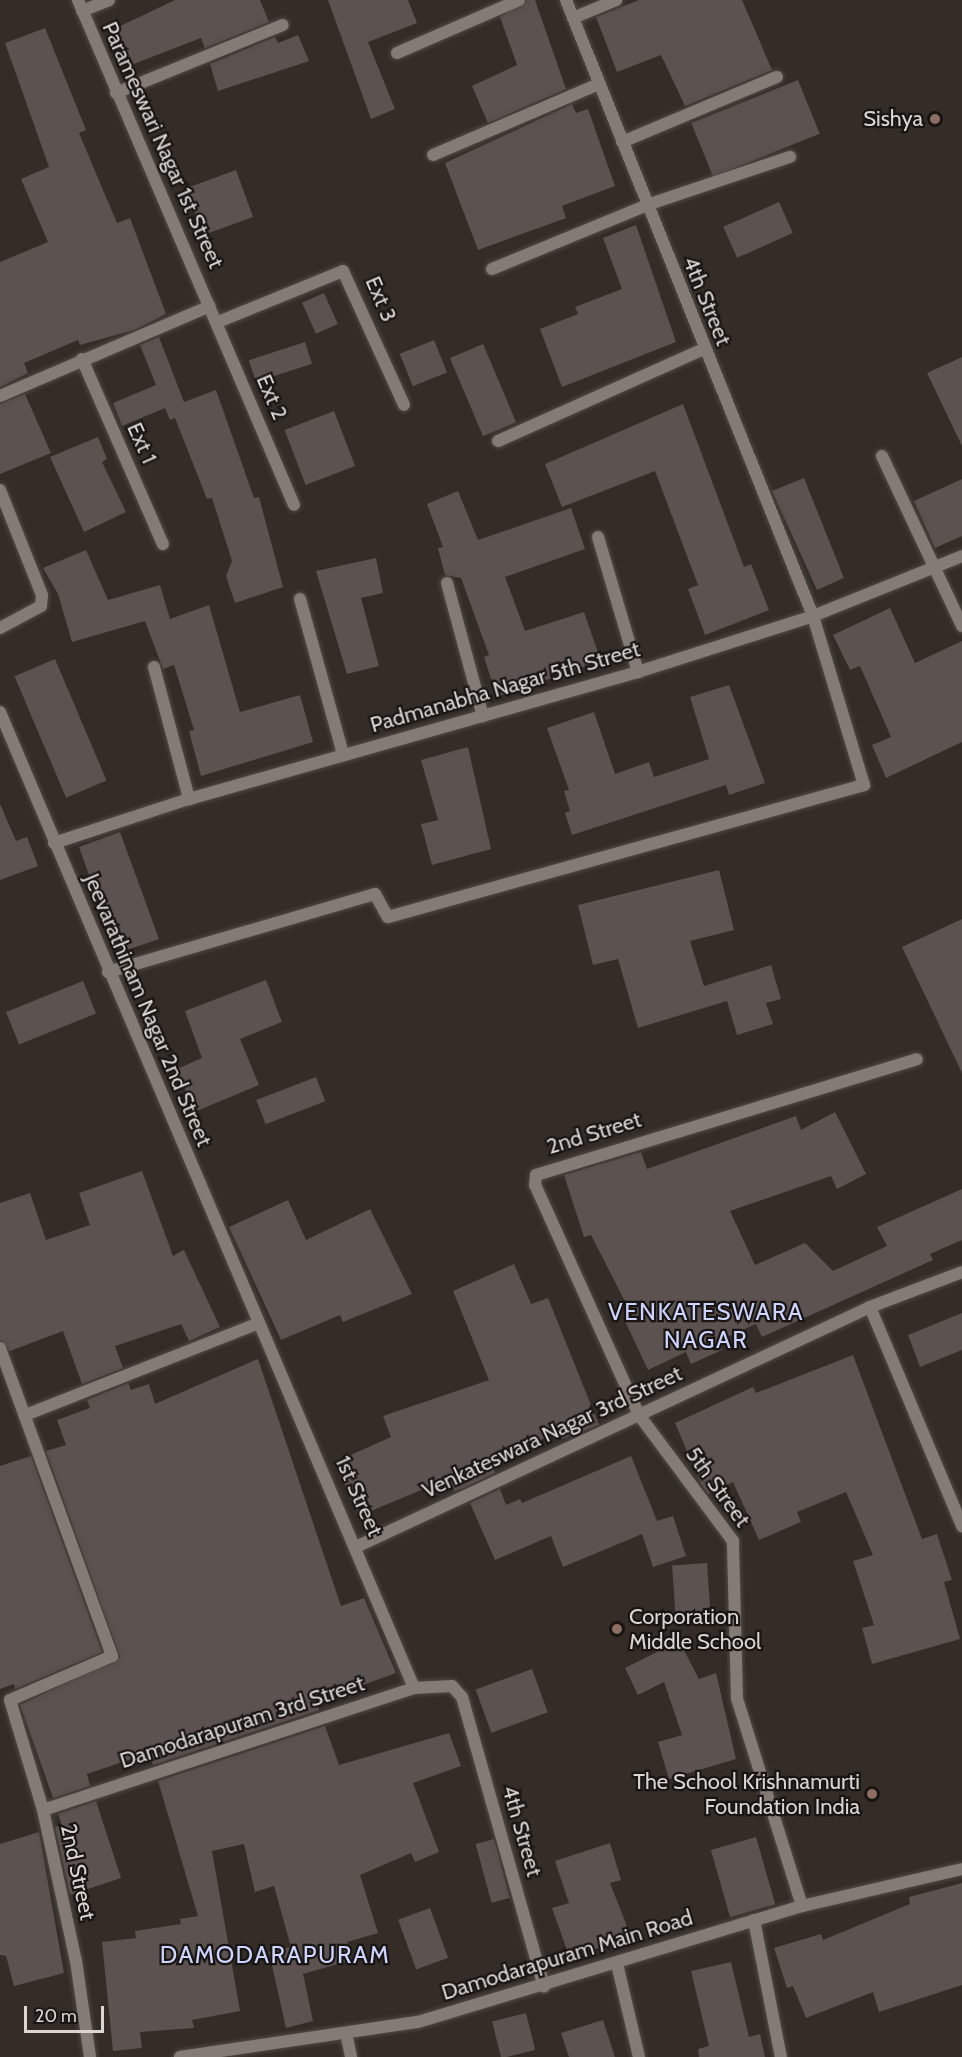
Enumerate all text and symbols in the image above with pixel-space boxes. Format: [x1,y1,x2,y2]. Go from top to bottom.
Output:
street label: Parameswari Nagar 1st Street [97,18,229,272]
place label: Sishya [863,106,923,132]
marker: Sishya [928,112,942,126]
street label: 4th Street [677,253,737,349]
street label: Ext 3 [360,272,402,326]
street label: Ext 2 [251,370,293,424]
street label: Ext 1 [121,418,163,468]
street label: Padmanabha Nagar 5th Street [367,636,643,738]
street label: Jeevarathinam Nagar 2nd Street [78,870,218,1150]
street label: 2nd Street [544,1106,644,1160]
district label: VENKATESWARA NAGAR [608,1298,804,1354]
street label: Venkateswara Nagar 3rd Street [418,1360,686,1504]
street label: 5th Street [680,1442,756,1532]
street label: 1st Street [330,1452,388,1540]
place label: Corporation Middle School [629,1603,761,1654]
marker: Corporation Middle School [610,1622,624,1636]
street label: Damodarapuram 3rd Street [116,1670,368,1774]
place label: The School Krishnamurti Foundation India [633,1768,860,1820]
street label: 4th Street [496,1782,548,1880]
marker: The School Krishnamurti Foundation India [865,1787,879,1801]
street label: 2nd Street [55,1822,101,1922]
street label: Damodarapuram Main Road [438,1904,696,2006]
district label: DAMODARAPURAM [160,1941,390,1969]
scale bar [27,1994,106,2032]
text: 20 m [35,2005,77,2027]

